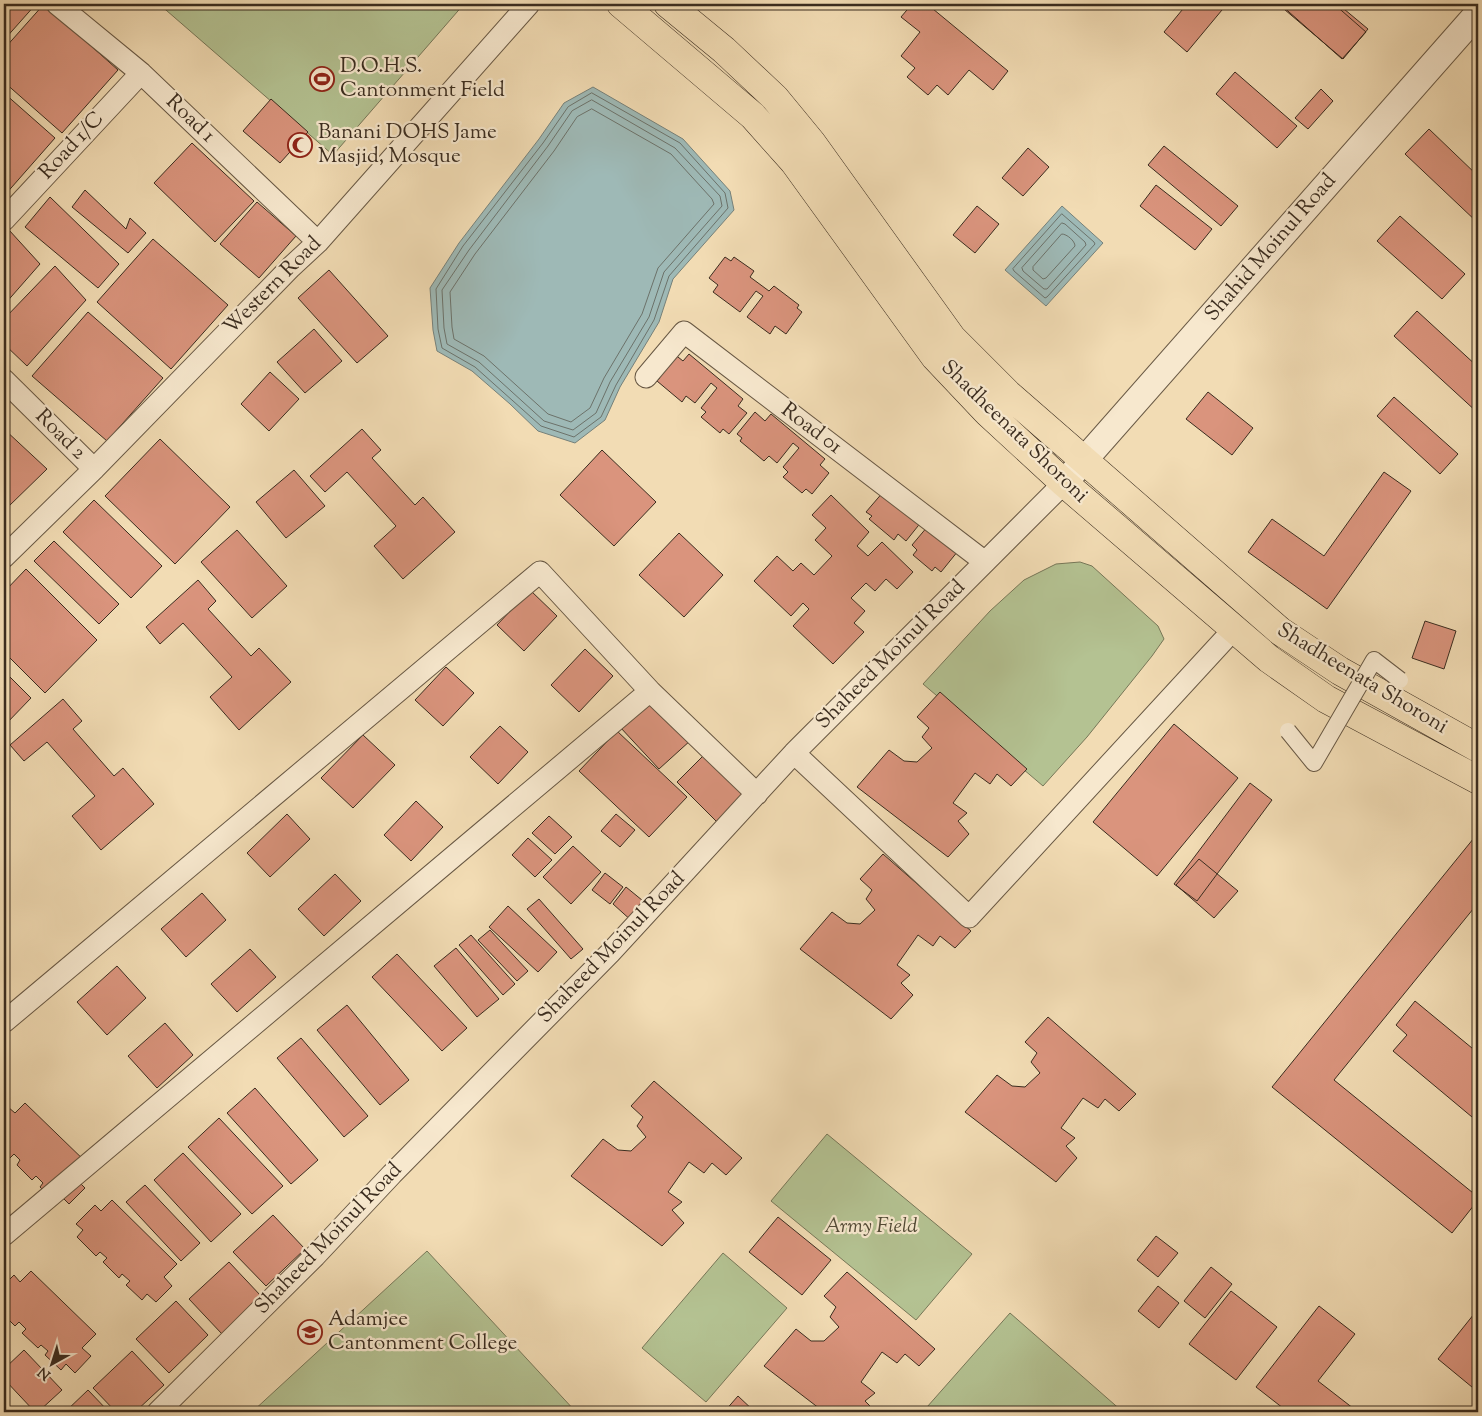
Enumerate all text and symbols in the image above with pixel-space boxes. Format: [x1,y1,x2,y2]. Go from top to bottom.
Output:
place label: D.O.H.S. Cantonment Field [340,52,505,106]
sports icon: D.O.H.S. Cantonment Field [309,66,335,92]
street label: Road 1 [158,88,222,150]
street label: Road 1/C [33,105,111,187]
place label: Banani DOHS Jame Masjid, Mosque [318,118,497,172]
mosque icon: Banani DOHS Jame Masjid, Mosque [287,132,313,158]
street label: Shahid Moinul Road [1198,167,1344,329]
street label: Western Road [217,230,329,342]
street label: Shadheenata Shoroni [933,354,1095,510]
street label: Road 01 [774,396,848,462]
street label: Road 2 [28,403,92,467]
street label: Shaheed Moinul Road [809,573,973,737]
street label: Shadheenata Shoroni [1271,616,1453,742]
street label: Shaheed Moinul Road [531,865,693,1031]
street label: Shaheed Moinul Road [248,1156,410,1322]
park label: Army Field [824,1212,918,1242]
place label: Adamjee Cantonment College [328,1305,517,1359]
school or university icon: Adamjee Cantonment College [297,1319,323,1345]
north arrow [28,1338,78,1388]
text: N [34,1361,56,1384]

